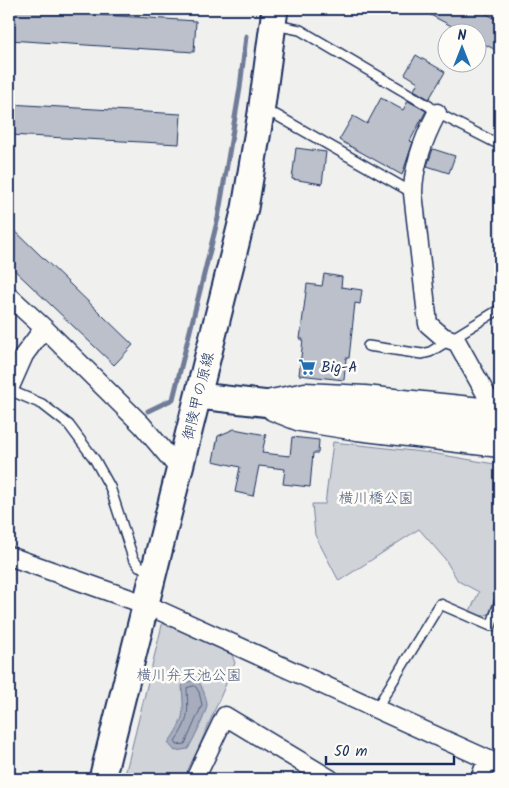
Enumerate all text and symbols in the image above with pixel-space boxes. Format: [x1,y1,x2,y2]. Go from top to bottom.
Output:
north arrow [436,22,486,72]
text: N [458,25,467,47]
street label: 御陵甲の原線 [176,350,222,443]
place label: Big-A [321,356,357,380]
supermarket icon: Big-A [297,357,317,377]
park label: 横川橋公園 [338,487,414,511]
park label: 横川弁天池公園 [136,664,242,688]
scale bar [326,733,454,765]
text: 50 m [334,740,368,764]

